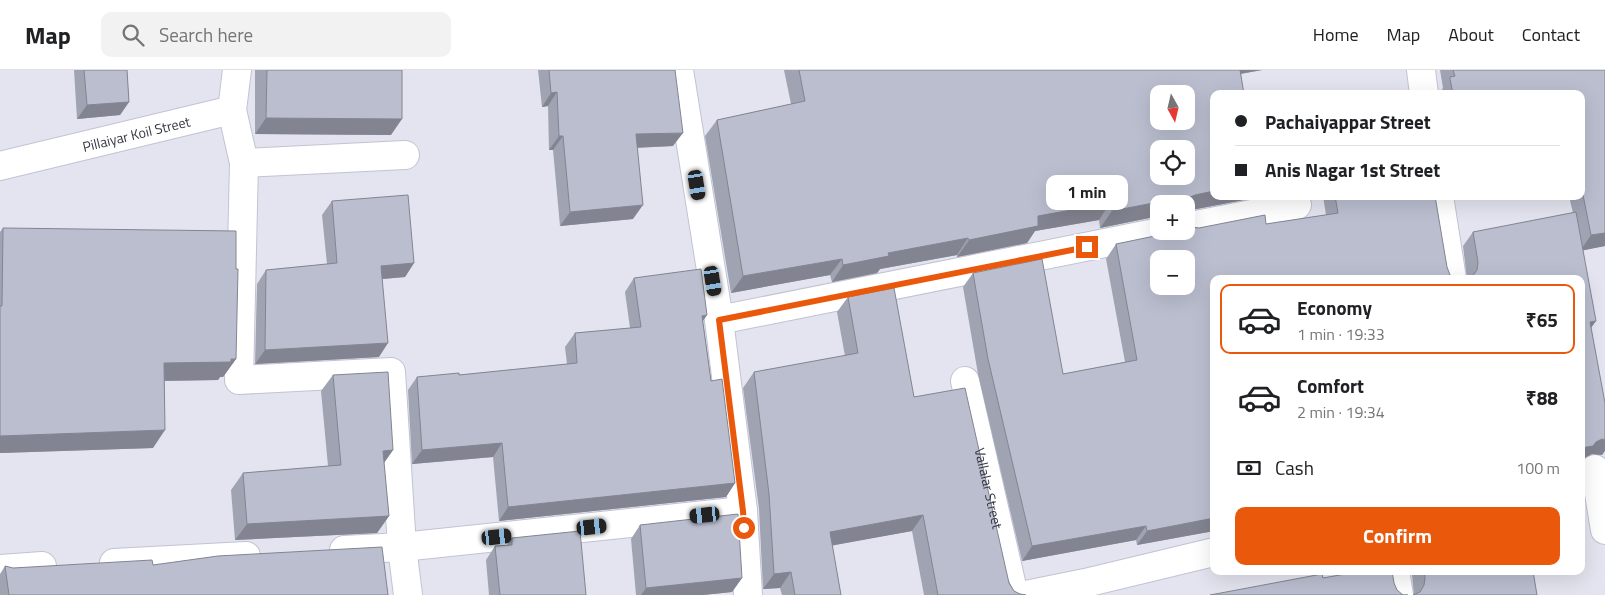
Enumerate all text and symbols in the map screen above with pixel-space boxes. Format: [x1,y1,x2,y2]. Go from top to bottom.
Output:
search box [101,12,451,57]
text: Map [25,17,71,53]
text: Search here [159,20,253,49]
icon: search [119,21,147,49]
text: Home [1313,21,1359,48]
text: Map [1387,21,1420,48]
text: About [1448,21,1494,48]
text: Contact [1522,21,1580,48]
north arrow [1150,85,1195,130]
map controls [1150,85,1195,295]
text: Pachaiyappar Street [1265,107,1431,136]
street label: Pillaiyar Koil Street [80,110,192,156]
button: locate [1150,140,1195,185]
text: Anis Nagar 1st Street [1265,155,1440,184]
car [687,169,706,201]
callout: 1 min [1046,174,1128,210]
text: 1 min [1068,180,1106,204]
button: + [1150,195,1195,240]
route end [1076,236,1098,258]
button: − [1150,250,1195,295]
car [703,265,722,297]
text: Economy [1297,293,1372,322]
icon: car [1237,297,1282,342]
text: ₹65 [1526,305,1558,334]
text: 1 min · 19:33 [1297,322,1385,346]
text: Comfort [1297,371,1364,400]
icon: car [1237,375,1282,420]
text: ₹88 [1526,383,1558,412]
text: 2 min · 19:34 [1297,400,1385,424]
street label: Vallalar Street [970,446,1009,531]
text: Cash [1275,453,1314,482]
icon: cash [1235,454,1263,482]
text: 100 m [1516,456,1560,480]
car [689,506,720,524]
button: Confirm [1235,507,1560,565]
route start [733,517,755,539]
car [576,518,607,536]
car [481,528,512,546]

